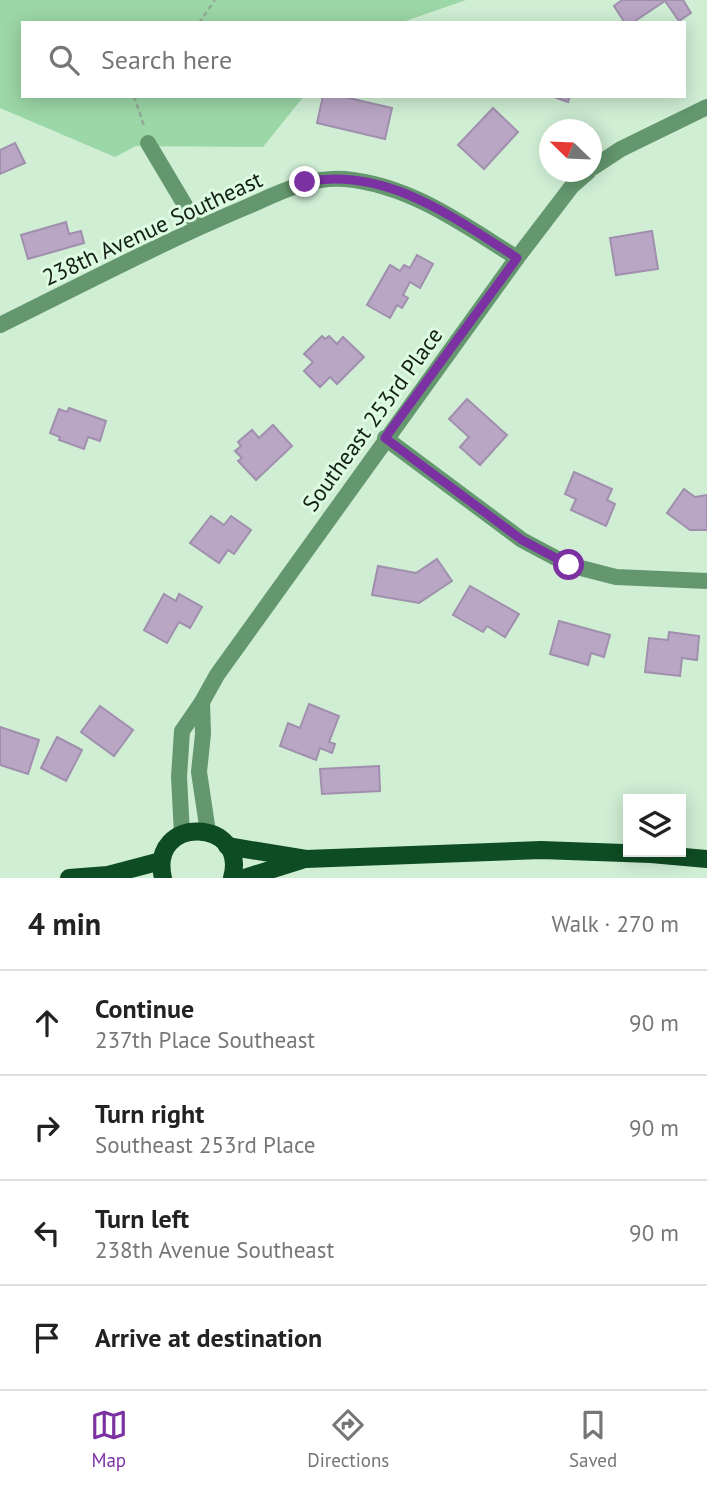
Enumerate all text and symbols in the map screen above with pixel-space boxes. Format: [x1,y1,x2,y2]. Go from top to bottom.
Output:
search box [21,21,686,98]
icon: search [45,41,83,79]
text: Search here [101,43,232,76]
north arrow [539,119,602,182]
street label: 238th Avenue Southeast [37,164,267,292]
route end [289,166,320,197]
street label: Southeast 253rd Place [295,321,449,517]
route start [553,549,584,580]
map controls [623,794,686,857]
button: layers [623,794,686,857]
text: 4 min [28,904,101,943]
text: Walk · 270 m [552,909,679,938]
text: Continue [95,992,194,1025]
icon: ahead [28,1004,66,1042]
text: 90 m [629,1008,679,1037]
text: 237th Place Southeast [95,1025,315,1054]
text: Turn right [95,1097,204,1130]
icon: right [28,1109,66,1147]
text: 90 m [629,1113,679,1142]
text: Southeast 253rd Place [95,1130,315,1159]
text: Turn left [95,1202,189,1235]
icon: left [28,1214,66,1252]
text: 90 m [629,1218,679,1247]
text: 238th Avenue Southeast [95,1235,334,1264]
icon: arrive [28,1319,66,1357]
text: Arrive at destination [95,1321,322,1354]
tab: Map [90,1406,128,1472]
tab: Directions [307,1406,389,1472]
tab: Saved [569,1406,617,1472]

